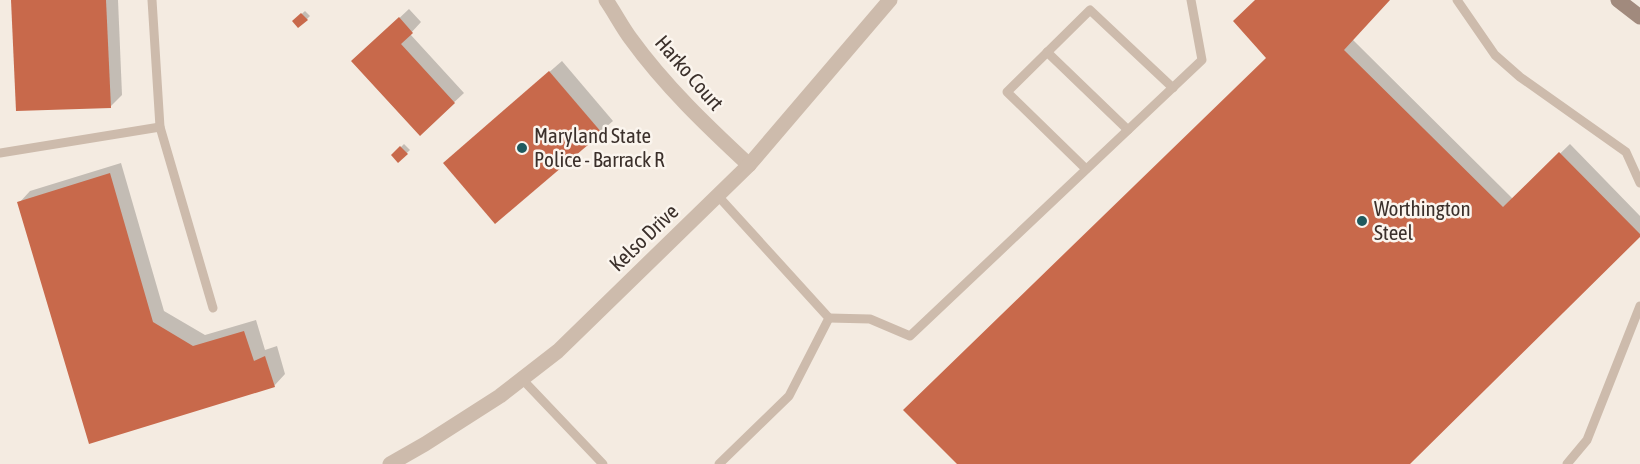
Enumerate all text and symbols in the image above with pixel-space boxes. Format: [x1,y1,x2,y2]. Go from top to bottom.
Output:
street label: Harko Court [651,30,729,115]
place label: Maryland State Police - Barrack R [534,123,665,171]
marker: Maryland State Police - Barrack R [515,141,529,155]
place label: Worthington Steel [1374,196,1471,244]
street label: Kelso Drive [604,199,683,276]
marker: Worthington Steel [1355,214,1369,228]

